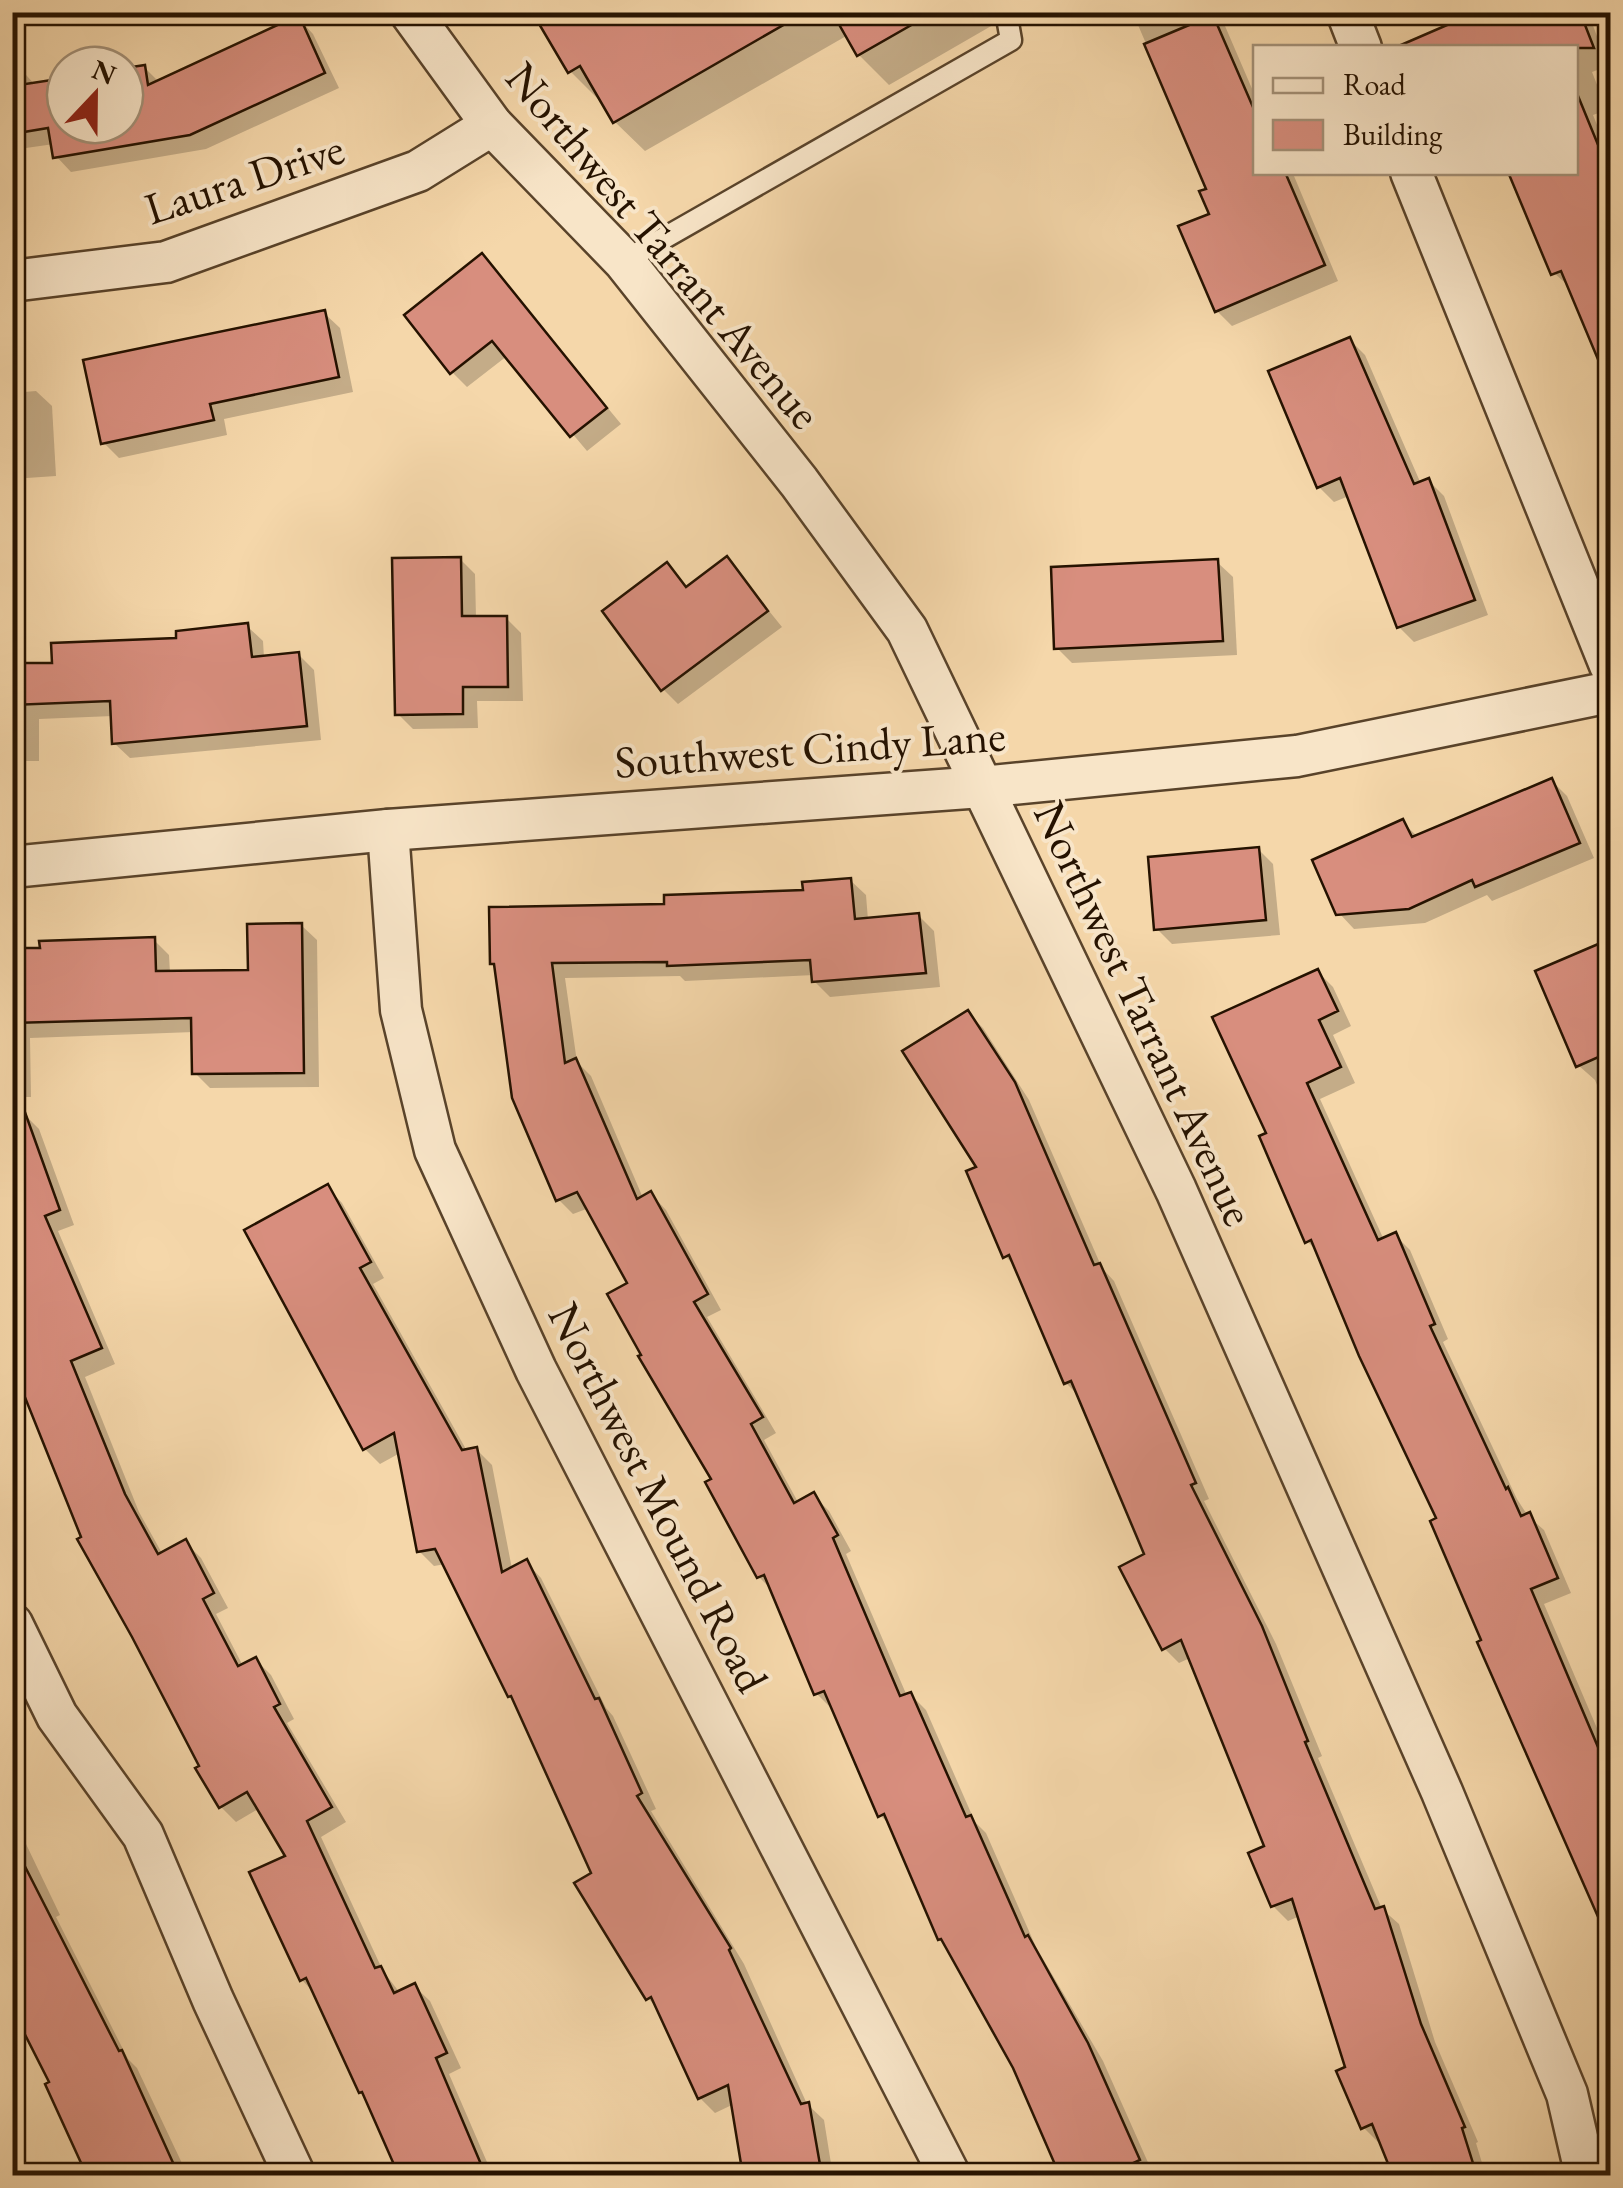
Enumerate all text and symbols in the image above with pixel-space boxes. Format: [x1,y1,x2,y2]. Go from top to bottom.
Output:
north arrow [45,45,145,145]
legend [1253,45,1578,175]
street label: Northwest Tarrant Avenue [493,50,835,440]
text: N [87,51,122,93]
text: Road [1343,65,1407,104]
text: Building [1343,115,1443,154]
street label: Laura Drive [137,119,351,237]
street label: Southwest Cindy Lane [613,705,1007,791]
street label: Northwest Tarrant Avenue [1021,792,1269,1234]
street label: Northwest Mound Road [536,1293,782,1702]

